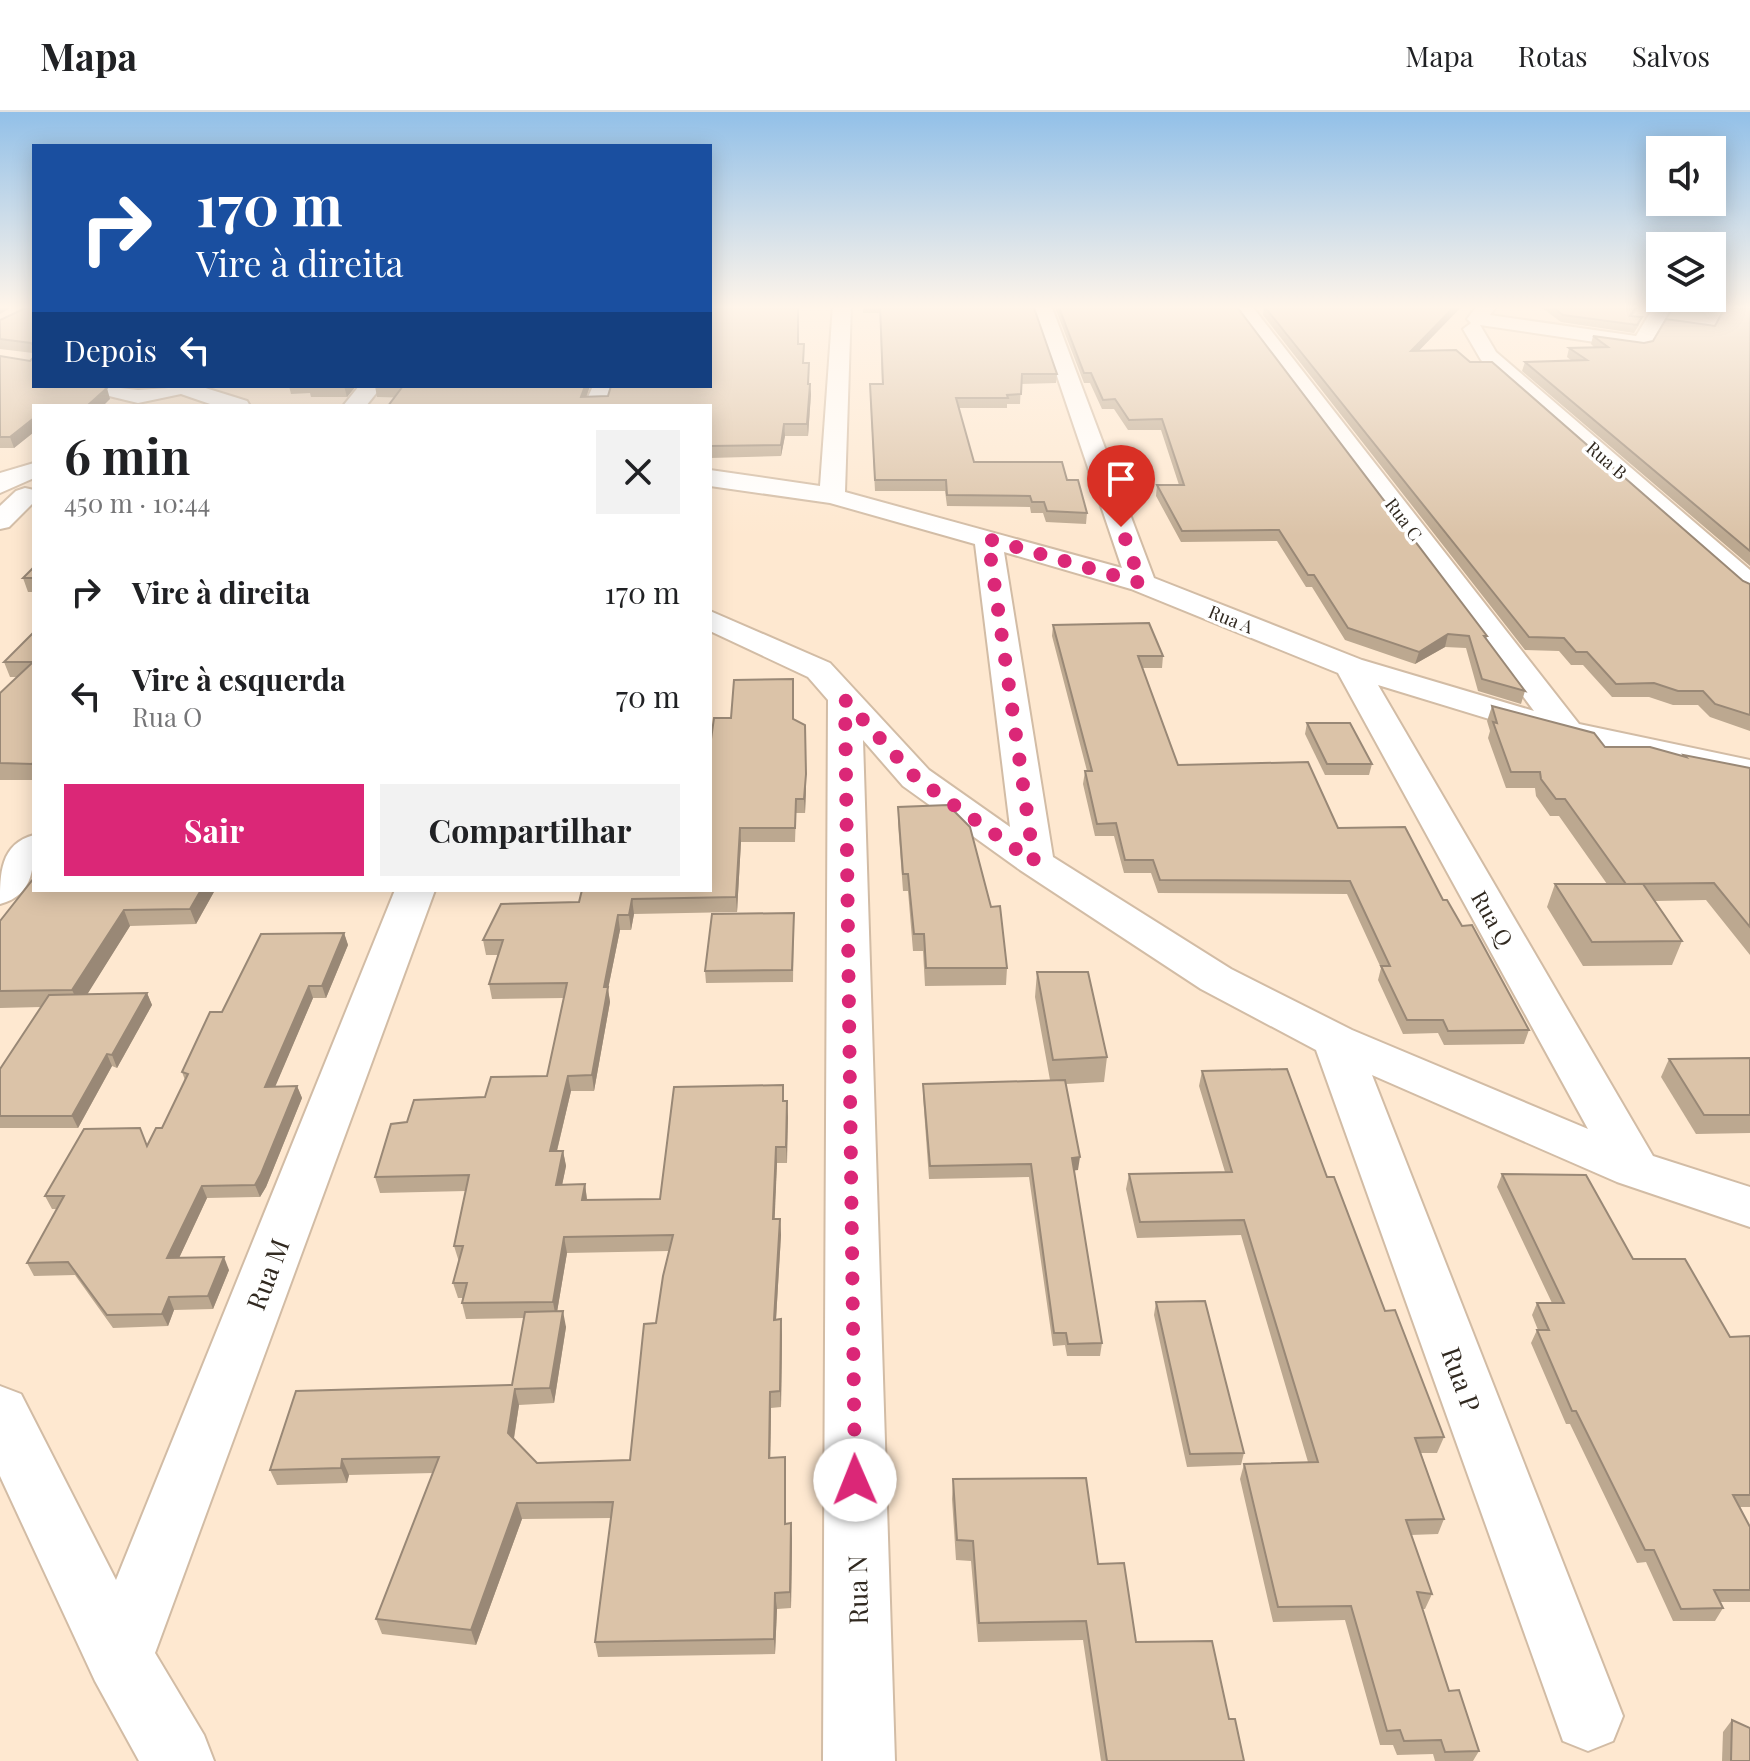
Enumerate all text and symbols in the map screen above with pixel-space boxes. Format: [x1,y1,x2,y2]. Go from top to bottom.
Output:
text: Mapa [40,30,137,81]
text: Mapa [1405,37,1474,74]
text: Rotas [1518,37,1588,74]
text: Salvos [1632,37,1710,74]
map controls [1646,136,1726,312]
button: sound [1646,136,1726,216]
text: 170 m [196,166,343,241]
icon: right [64,176,168,280]
button: layers [1646,232,1726,312]
text: Vire à direita [196,238,403,286]
icon: left [173,328,217,372]
text: Depois [64,330,157,370]
text: 6 min [64,423,190,487]
button: close [596,430,680,514]
street label: Rua B [1582,436,1632,484]
pin [1087,445,1155,527]
icon: arrive [1099,457,1143,501]
text: 450 m · 10:44 [64,485,210,520]
street label: Rua C [1380,493,1428,545]
icon: right [64,570,108,614]
text: Vire à direita [132,572,310,612]
text: 170 m [605,572,680,612]
street label: Rua A [1205,599,1257,639]
text: Vire à esquerda [132,659,345,699]
icon: left [64,674,108,718]
text: 70 m [616,676,680,716]
text: Rua O [132,699,202,734]
button: Sair [64,784,364,876]
button: Compartilhar [380,784,680,876]
street label: Rua Q [1465,885,1521,952]
street label: Rua M [237,1233,297,1315]
street label: Rua P [1434,1342,1490,1416]
position arrow [813,1438,897,1522]
street label: Rua N [839,1555,875,1625]

